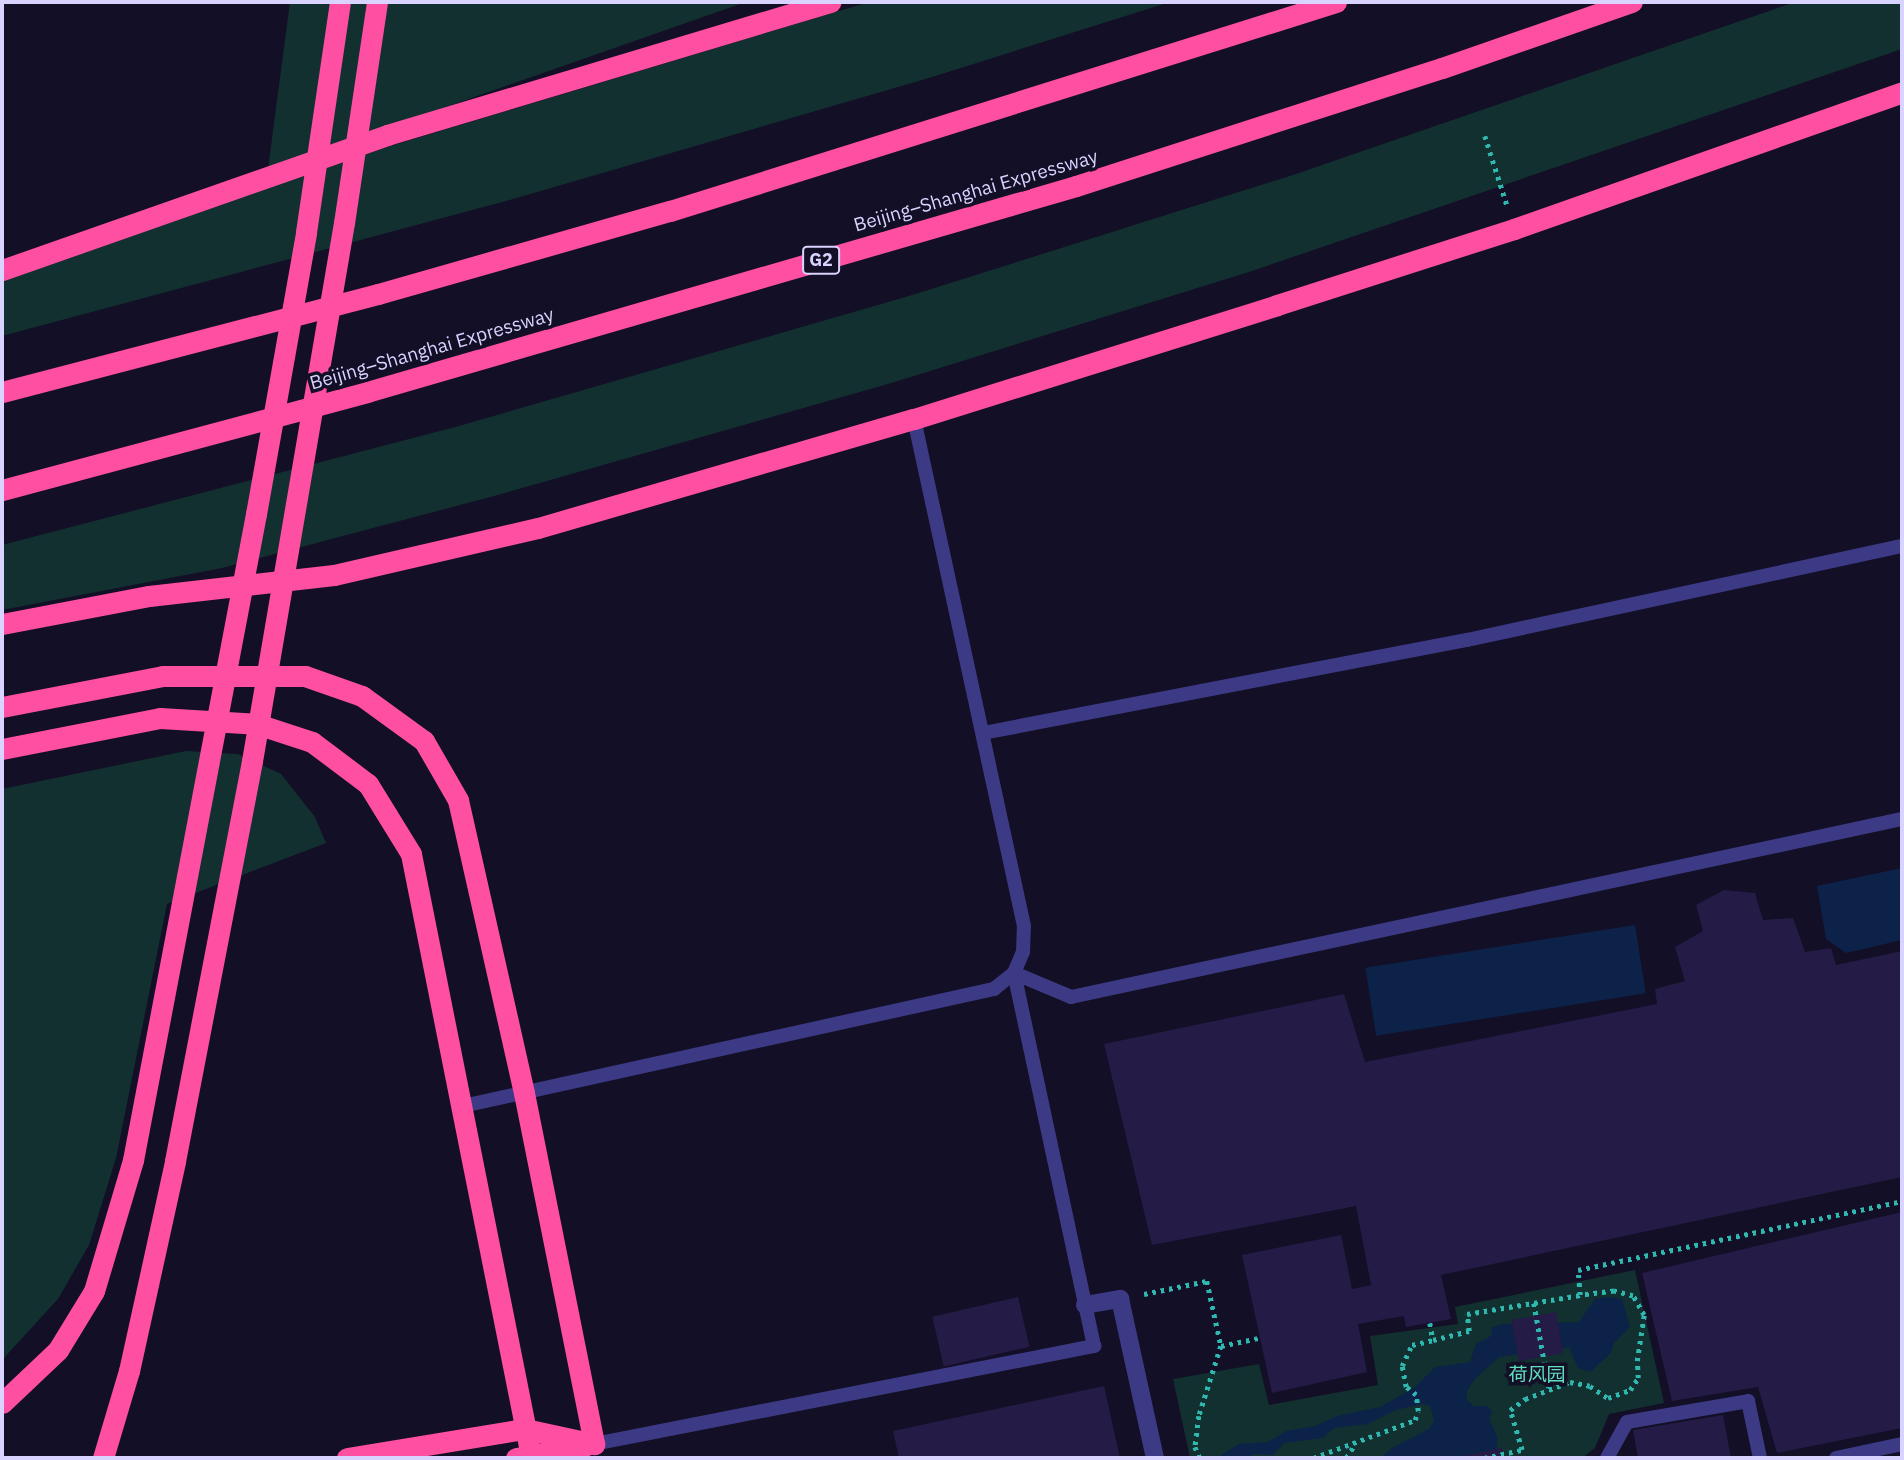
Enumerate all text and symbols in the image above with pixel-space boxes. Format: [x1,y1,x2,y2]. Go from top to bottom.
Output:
street label: Beijing–Shanghai Expressway [851,145,1101,237]
road number: G2 [802,246,840,274]
street label: Beijing–Shanghai Expressway [307,303,557,395]
park label: 荷风园 [1509,1364,1565,1386]

